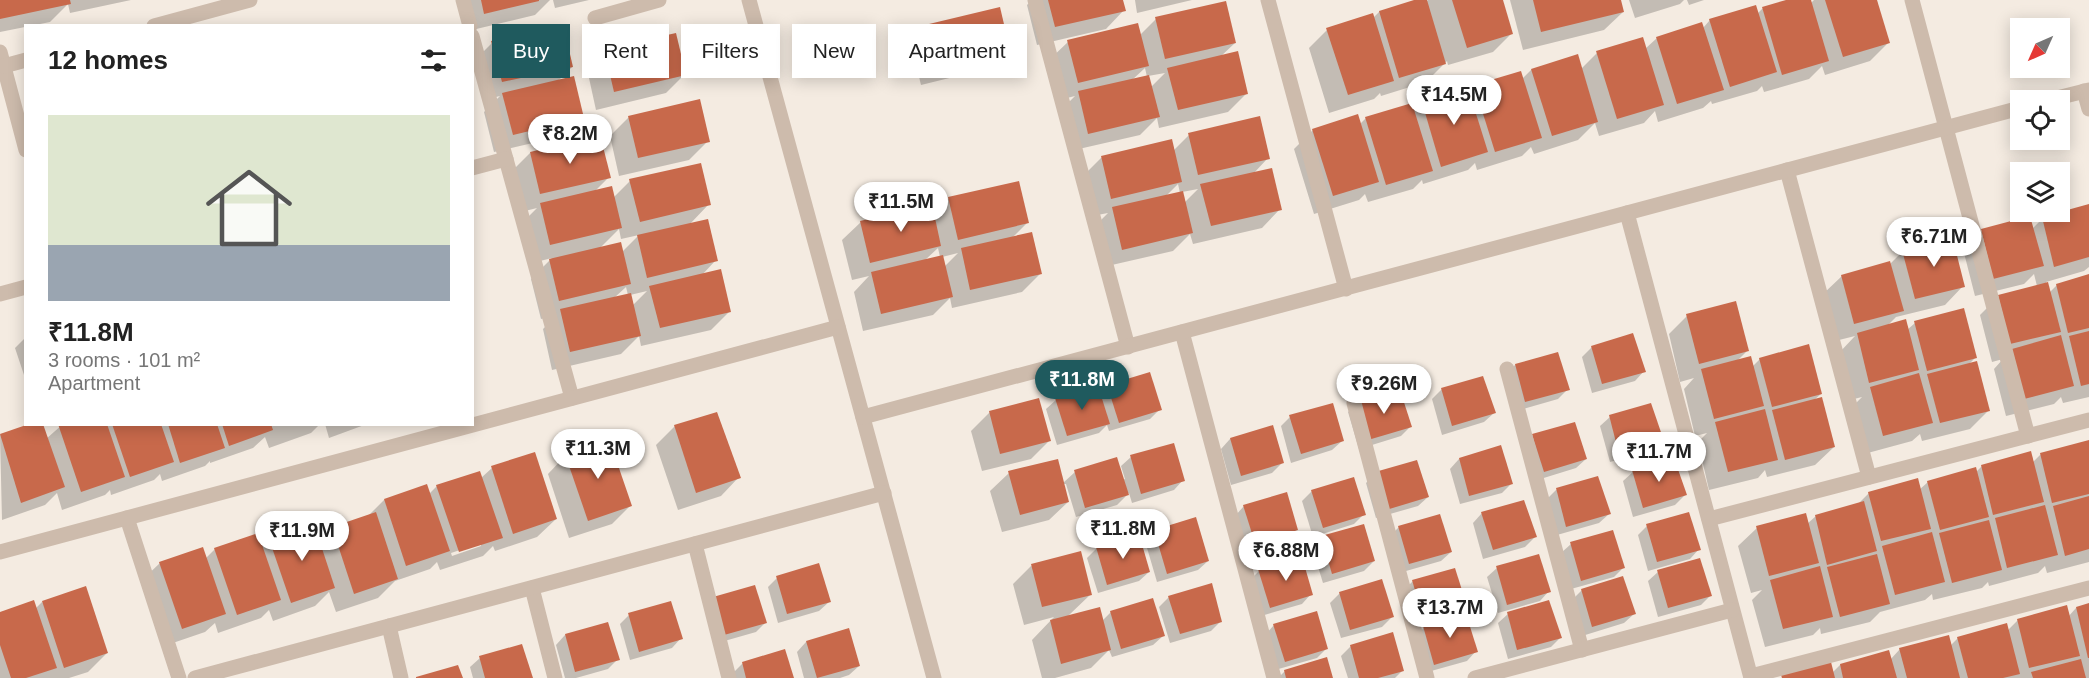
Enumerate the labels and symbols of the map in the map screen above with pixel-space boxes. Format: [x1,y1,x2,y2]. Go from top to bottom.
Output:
north arrow [2010,18,2070,78]
pin: ₹14.5M [1405,75,1503,126]
pin: ₹8.2M [528,114,612,165]
pin: ₹11.5M [852,182,950,233]
pin: ₹6.71M [1885,217,1983,268]
pin: ₹11.8M [1033,360,1131,411]
pin: ₹9.26M [1335,364,1433,415]
pin: ₹11.3M [549,429,647,480]
pin: ₹11.7M [1610,432,1708,483]
pin: ₹11.8M [1074,509,1172,560]
pin: ₹11.9M [253,511,351,562]
pin: ₹6.88M [1237,531,1335,582]
pin: ₹13.7M [1401,588,1499,639]

